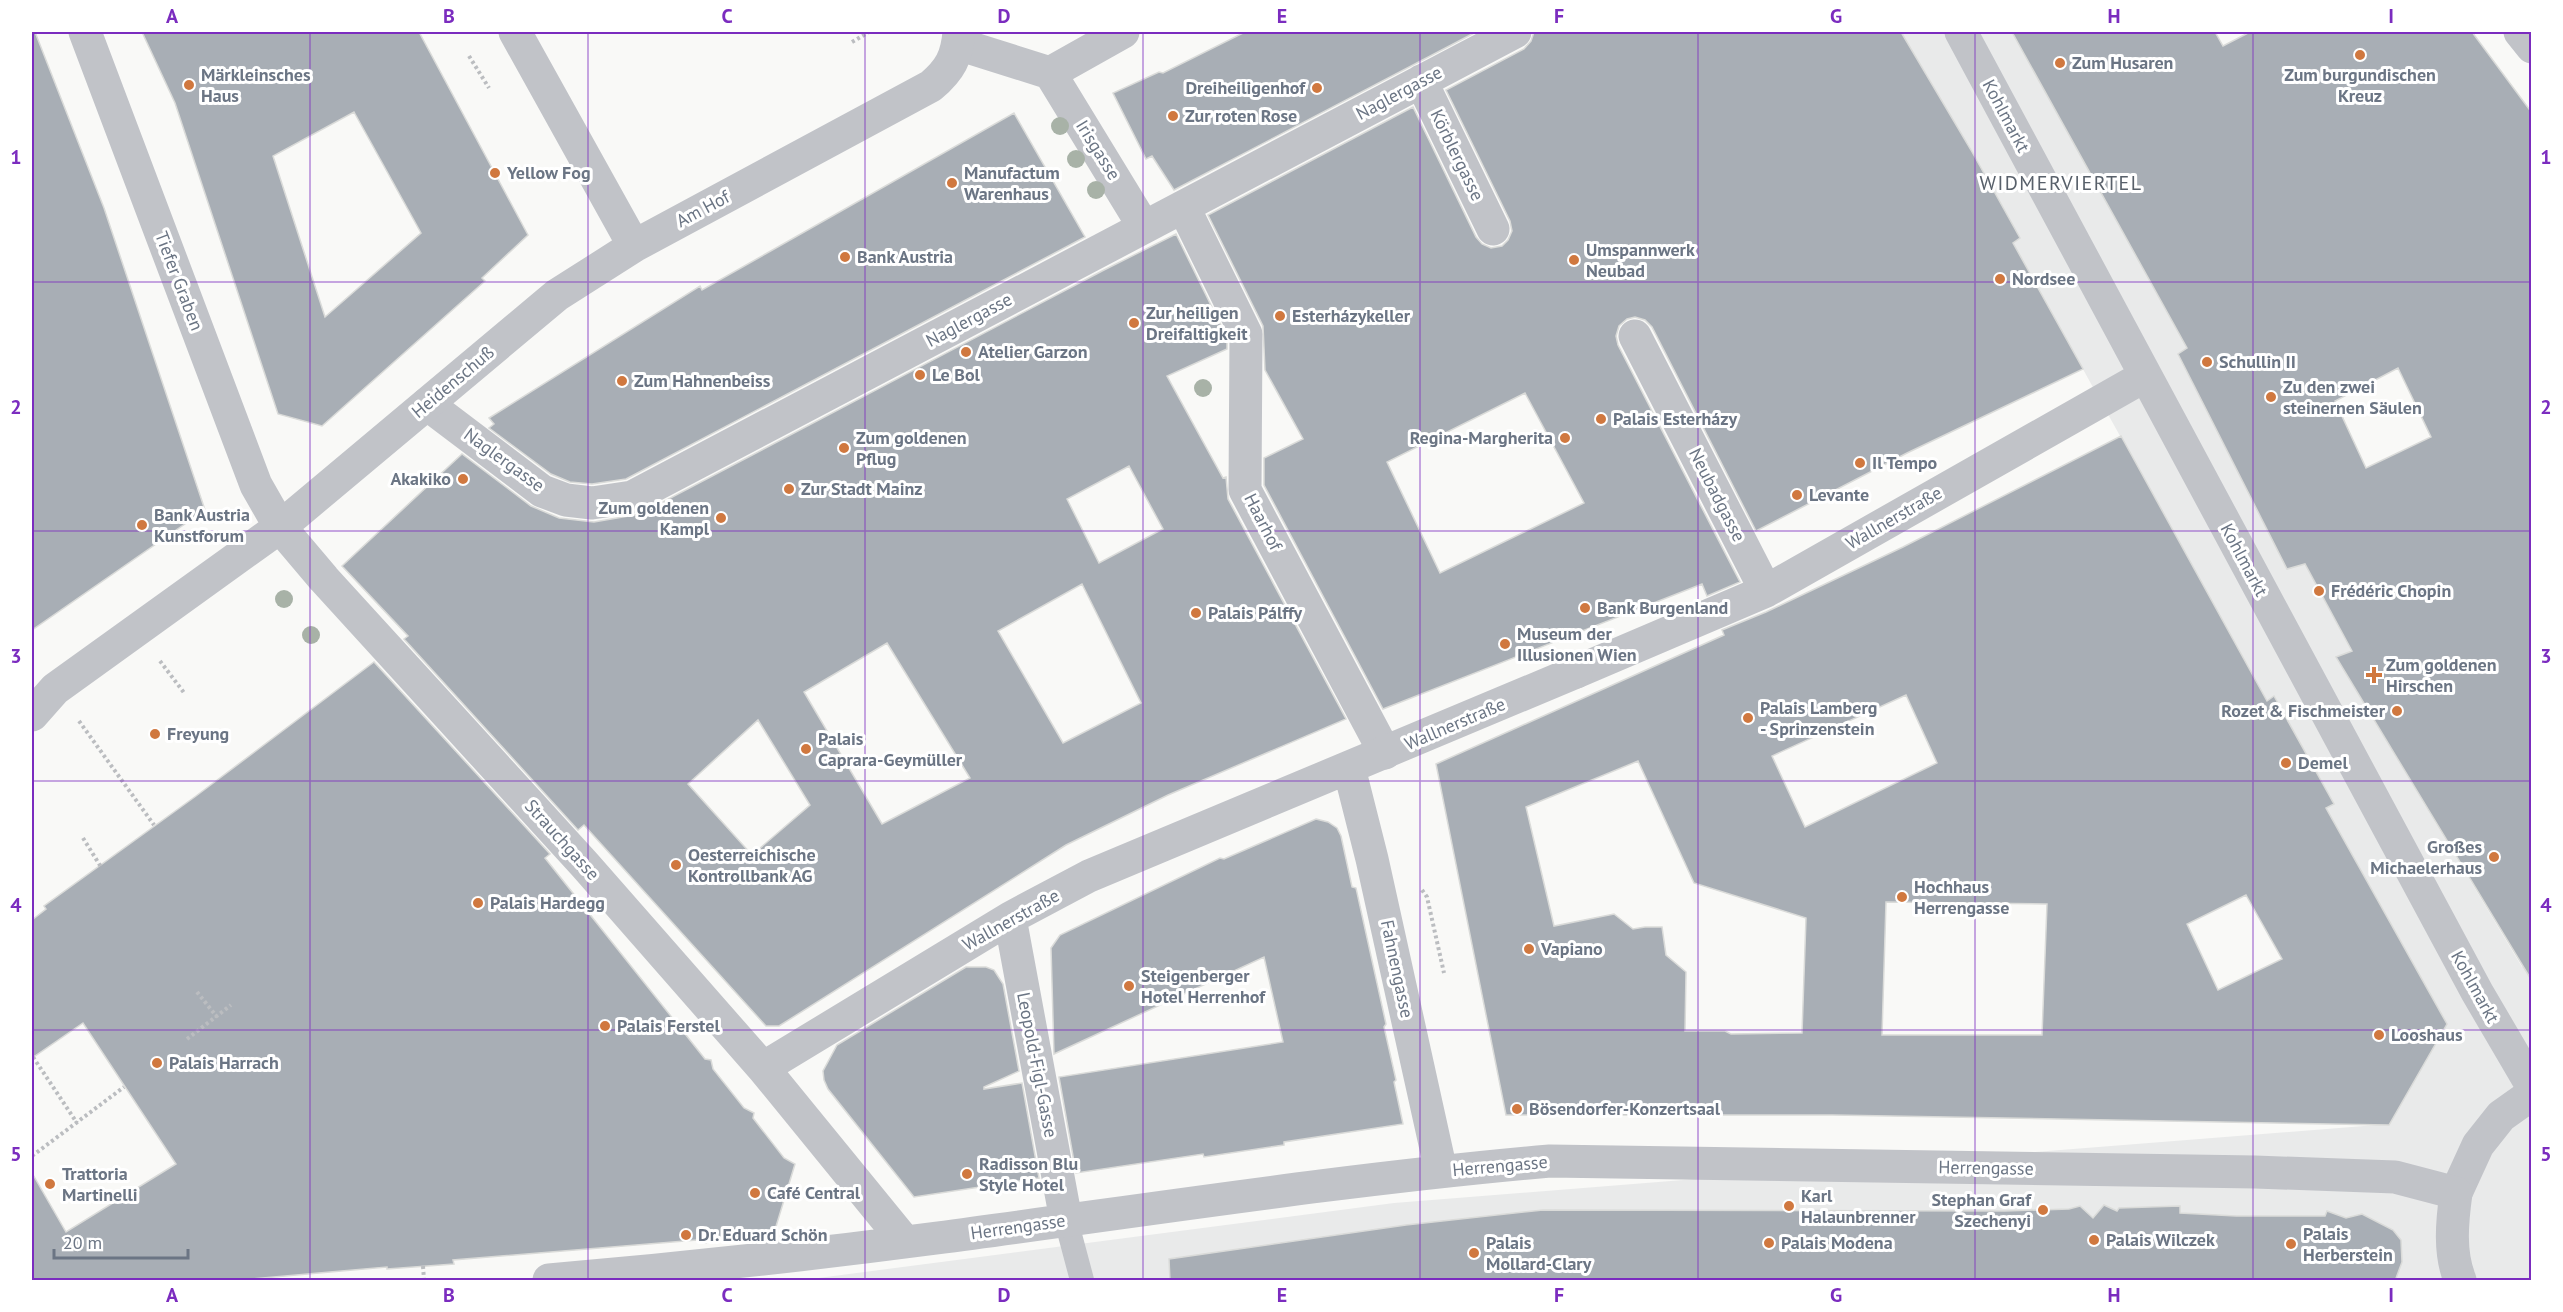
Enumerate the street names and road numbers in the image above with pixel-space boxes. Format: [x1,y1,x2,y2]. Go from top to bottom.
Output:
street label: Naglergasse [1352,60,1446,125]
street label: Kohlmarkt [1978,75,2035,156]
street label: Körblergasse [1425,105,1489,204]
street label: Irisgasse [1071,115,1126,184]
street label: Am Hof [672,184,735,232]
street label: Tiefer Graben [150,228,209,334]
street label: Naglergasse [922,287,1016,352]
street label: Heidenschuß [407,340,499,423]
street label: Naglergasse [459,423,549,497]
street label: Neubadgasse [1684,444,1751,546]
street label: Wallnerstraße [1842,481,1946,554]
street label: Haarhof [1239,489,1288,555]
street label: Kohlmarkt [2216,519,2273,600]
street label: Wallnerstraße [1401,692,1509,755]
street label: Strauchgasse [520,794,605,885]
street label: Wallnerstraße [958,884,1063,956]
street label: Fahnengasse [1376,918,1419,1020]
street label: Kohlmarkt [2446,947,2505,1027]
street label: Leopold-Figl-Gasse [1012,990,1063,1139]
street label: Herrengasse [1451,1150,1548,1181]
street label: Herrengasse [1938,1155,2034,1180]
street label: Herrengasse [969,1208,1067,1245]

